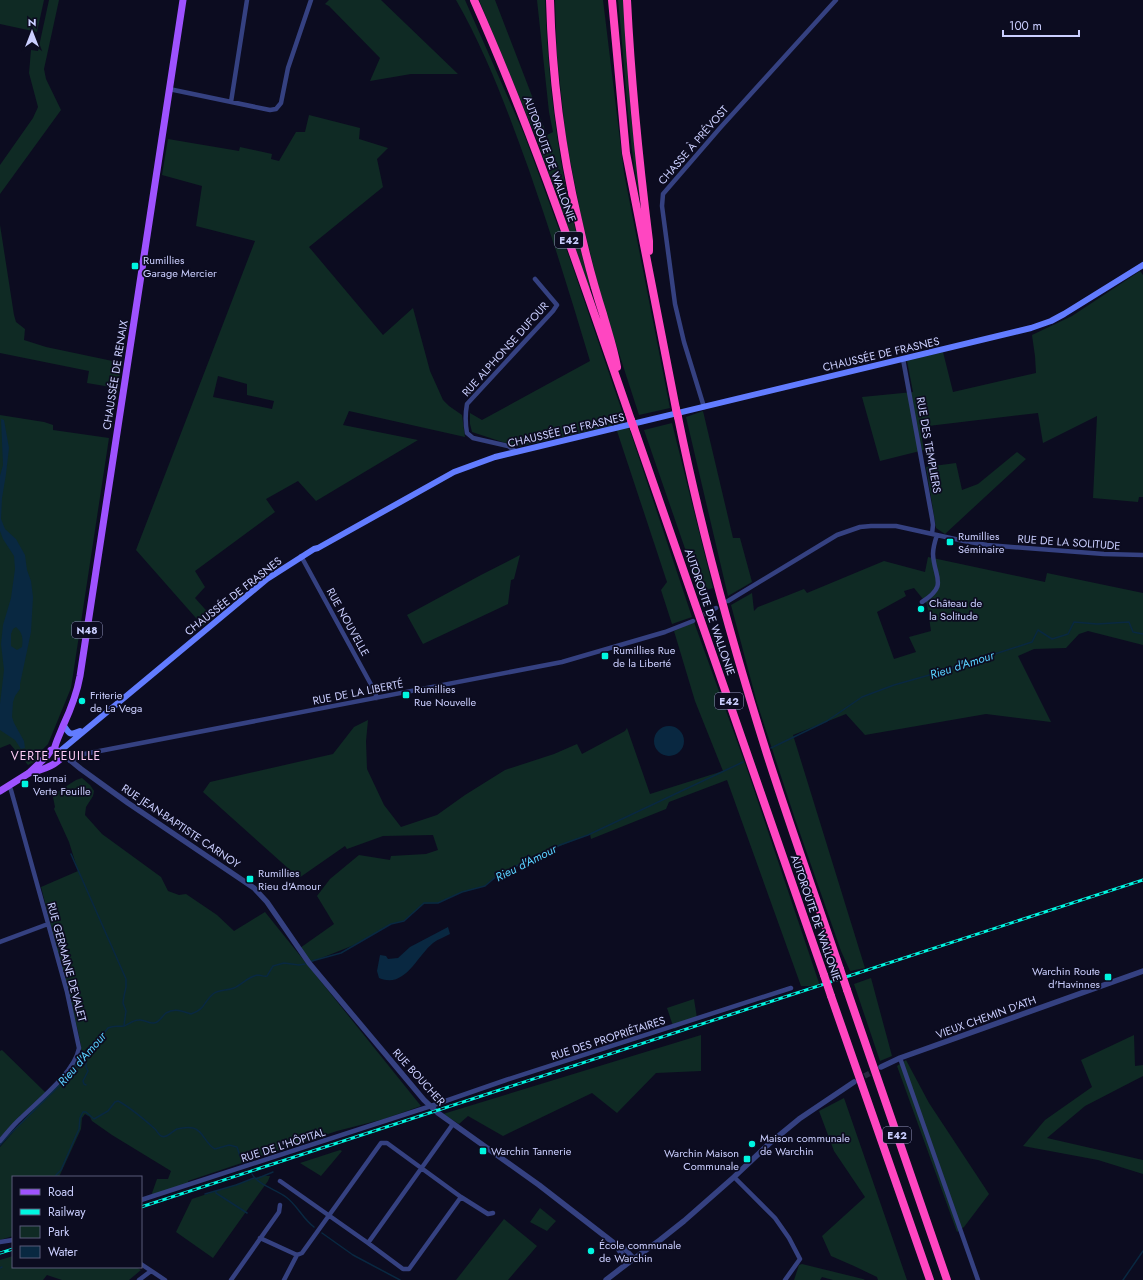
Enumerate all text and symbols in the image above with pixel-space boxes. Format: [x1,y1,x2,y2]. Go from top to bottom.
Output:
north arrow [12,12,52,52]
scale bar [1003,12,1079,38]
text: N [28,14,36,30]
text: 100 m [1009,17,1042,35]
street label: AUTOROUTE DE WALLONIE [520,94,580,224]
street label: CHASSE À PRÉVOST [654,102,732,188]
road number: E42 [555,232,583,248]
place label: Rumillies Garage Mercier [143,252,217,281]
marker: Rumillies Garage Mercier [130,261,140,271]
street label: RUE ALPHONSE DUFOUR [458,297,553,400]
street label: CHAUSSÉE DE RENAIX [98,319,132,431]
street label: CHAUSSÉE DE FRASNES [821,333,941,375]
street label: RUE DES TEMPLIERS [913,396,945,494]
street label: CHAUSSÉE DE FRASNES [506,409,626,451]
place label: Rumillies Séminaire [958,528,1005,557]
street label: RUE DE LA SOLITUDE [1017,530,1121,554]
marker: Rumillies Séminaire [945,537,955,547]
street label: AUTOROUTE DE WALLONIE [681,547,739,677]
street label: CHAUSSÉE DE FRASNES [181,553,285,639]
street label: RUE NOUVELLE [323,585,373,659]
place label: Château de la Solitude [929,595,983,624]
marker: Château de la Solitude [916,604,926,614]
road number: N48 [72,622,102,638]
place label: Rumillies Rue de la Liberté [613,642,676,671]
water label: Rieu d'Amour [928,646,997,684]
marker: Rumillies Rue de la Liberté [600,651,610,661]
street label: RUE DE LA LIBERTÉ [311,675,405,709]
place label: Rumillies Rue Nouvelle [414,681,477,710]
place label: Friterie de La Vega [90,687,142,716]
marker: Rumillies Rue Nouvelle [401,690,411,700]
road number: E42 [715,693,743,709]
marker: Friterie de La Vega [77,696,87,706]
district label: VERTE FEUILLE [11,747,101,765]
place label: Tournai Verte Feuille [33,770,91,799]
marker: Tournai Verte Feuille [20,779,30,789]
street label: RUE JEAN-BAPTISTE CARNOY [118,780,244,872]
water label: Rieu d'Amour [492,839,561,886]
street label: AUTOROUTE DE WALLONIE [787,853,845,983]
place label: Rumillies Rieu d'Amour [258,865,321,894]
marker: Rumillies Rieu d'Amour [245,874,255,884]
street label: RUE GERMAINE DEVALET [43,901,91,1023]
place label: Warchin Route d'Havinnes [1032,963,1101,992]
marker: Warchin Route d'Havinnes [1103,972,1113,982]
street label: VIEUX CHEMIN D'ATH [934,991,1038,1043]
street label: RUE DES PROPRIÉTAIRES [549,1012,667,1064]
water label: Rieu d'Amour [53,1027,111,1090]
street label: RUE BOUCHER [389,1045,449,1110]
street label: RUE DE L'HÔPITAL [239,1124,327,1166]
road number: E42 [883,1127,911,1143]
place label: Maison communale de Warchin [760,1130,850,1159]
marker: Maison communale de Warchin [747,1139,757,1149]
place label: Warchin Tannerie [491,1143,572,1159]
place label: Warchin Maison Communale [664,1145,739,1174]
marker: Warchin Tannerie [478,1146,488,1156]
marker: Warchin Maison Communale [742,1154,752,1164]
legend [12,1176,142,1268]
text: Road [48,1183,74,1201]
text: Railway [48,1203,86,1221]
text: Park [48,1223,70,1241]
place label: École communale de Warchin [599,1237,682,1266]
text: Water [48,1243,79,1261]
marker: École communale de Warchin [586,1246,596,1256]

